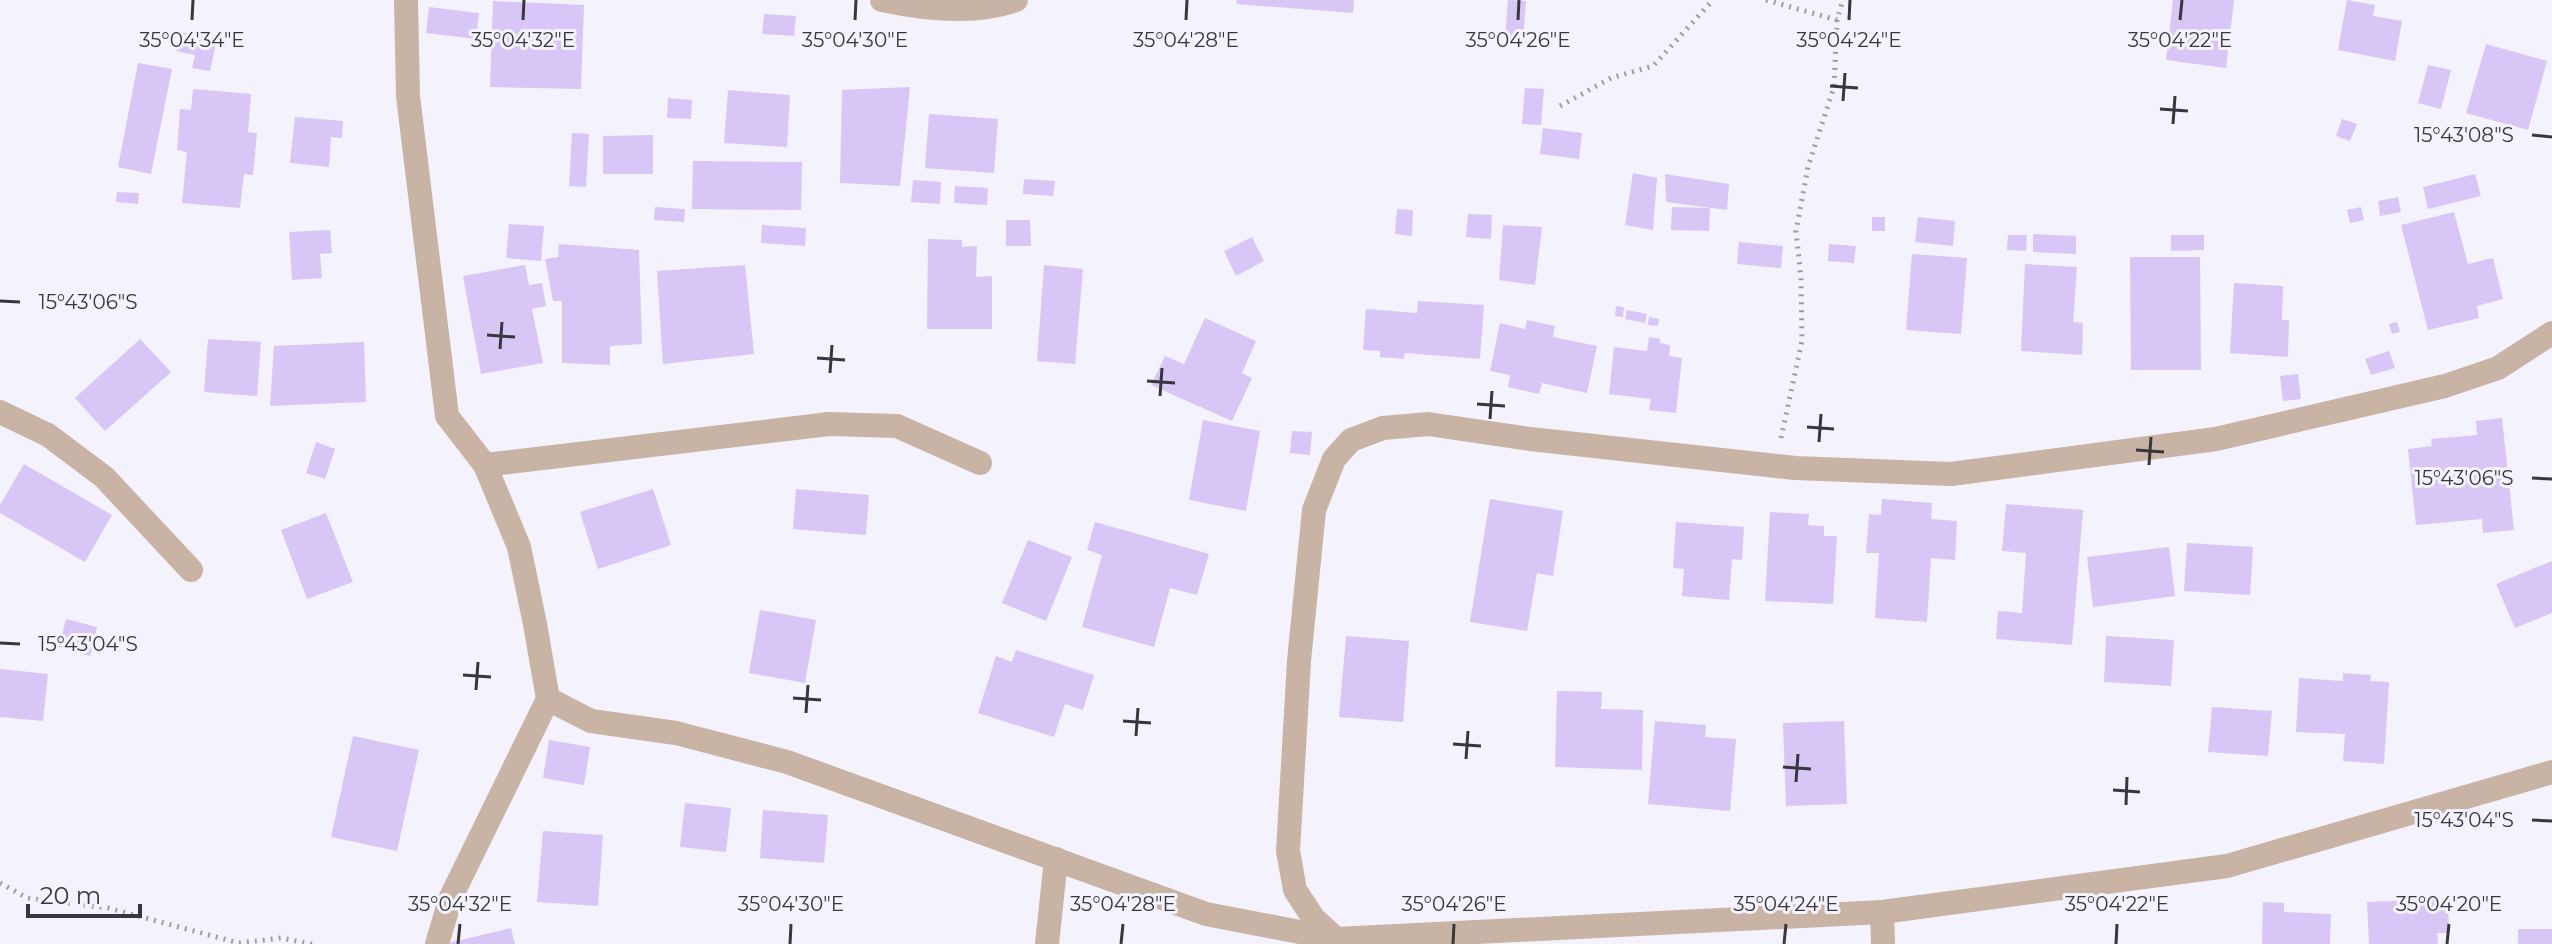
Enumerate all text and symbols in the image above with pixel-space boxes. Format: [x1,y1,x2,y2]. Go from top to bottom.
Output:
text: 35°04'34"E [139,28,245,52]
text: 35°04'32"E [471,28,575,52]
text: 35°04'30"E [802,28,908,52]
text: 35°04'28"E [1133,28,1239,52]
text: 35°04'26"E [1465,28,1571,52]
text: 35°04'24"E [1796,28,1902,52]
text: 35°04'22"E [2128,28,2232,52]
text: 15°43'08"S [2414,123,2514,147]
text: 15°43'06"S [38,290,138,314]
text: 15°43'06"S [2414,466,2514,490]
text: 15°43'04"S [38,632,138,656]
text: 15°43'04"S [2414,808,2514,832]
scale bar [28,868,140,918]
text: 20 m [40,881,101,910]
text: 35°04'32"E [408,892,512,916]
text: 35°04'30"E [738,892,844,916]
text: 35°04'28"E [1070,892,1176,916]
text: 35°04'26"E [1401,892,1507,916]
text: 35°04'24"E [1733,892,1839,916]
text: 35°04'22"E [2065,892,2169,916]
text: 35°04'20"E [2396,892,2502,916]

